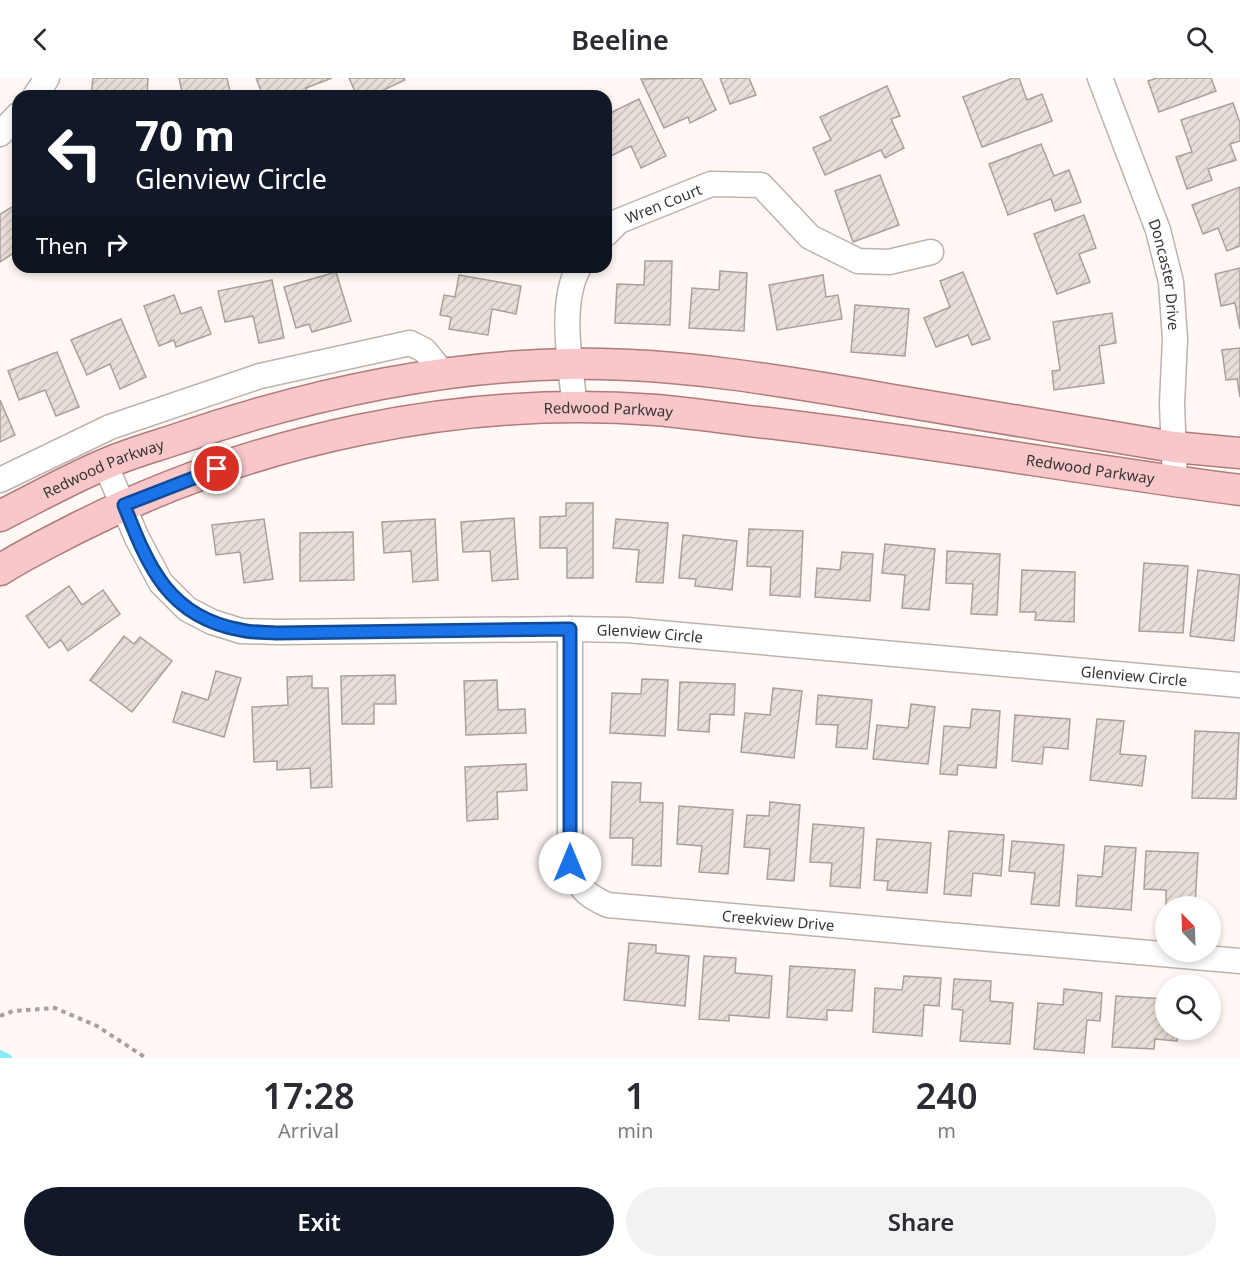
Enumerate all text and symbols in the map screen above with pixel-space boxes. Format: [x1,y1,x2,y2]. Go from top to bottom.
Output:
text: Beeline [571,21,669,58]
icon: back [24,23,57,56]
icon: search [1183,23,1216,56]
text: 70 m [135,106,235,163]
icon: left [36,114,114,192]
text: Glenview Circle [135,160,327,197]
street label: Wren Court [622,179,705,228]
street label: Doncaster Drive [1145,216,1184,331]
icon: right [100,228,133,261]
text: Then [36,230,88,260]
street label: Redwood Parkway [543,397,674,422]
street label: Redwood Parkway [39,434,167,502]
pin [191,443,242,494]
street label: Redwood Parkway [1025,449,1156,488]
icon: arrive [200,452,233,485]
street label: Glenview Circle [596,619,704,647]
street label: Glenview Circle [1080,661,1188,690]
position arrow [538,831,602,895]
north arrow [1155,896,1221,962]
map controls [1155,896,1221,1040]
street label: Creekview Drive [721,905,835,935]
button: search [1155,974,1221,1040]
text: 17:28 [262,1071,355,1120]
text: 1 [625,1071,646,1120]
text: 240 [916,1071,978,1120]
text: Arrival [278,1117,339,1144]
text: min [617,1117,653,1144]
text: m [937,1117,956,1144]
button: Exit [24,1187,614,1256]
button: Share [626,1187,1216,1256]

